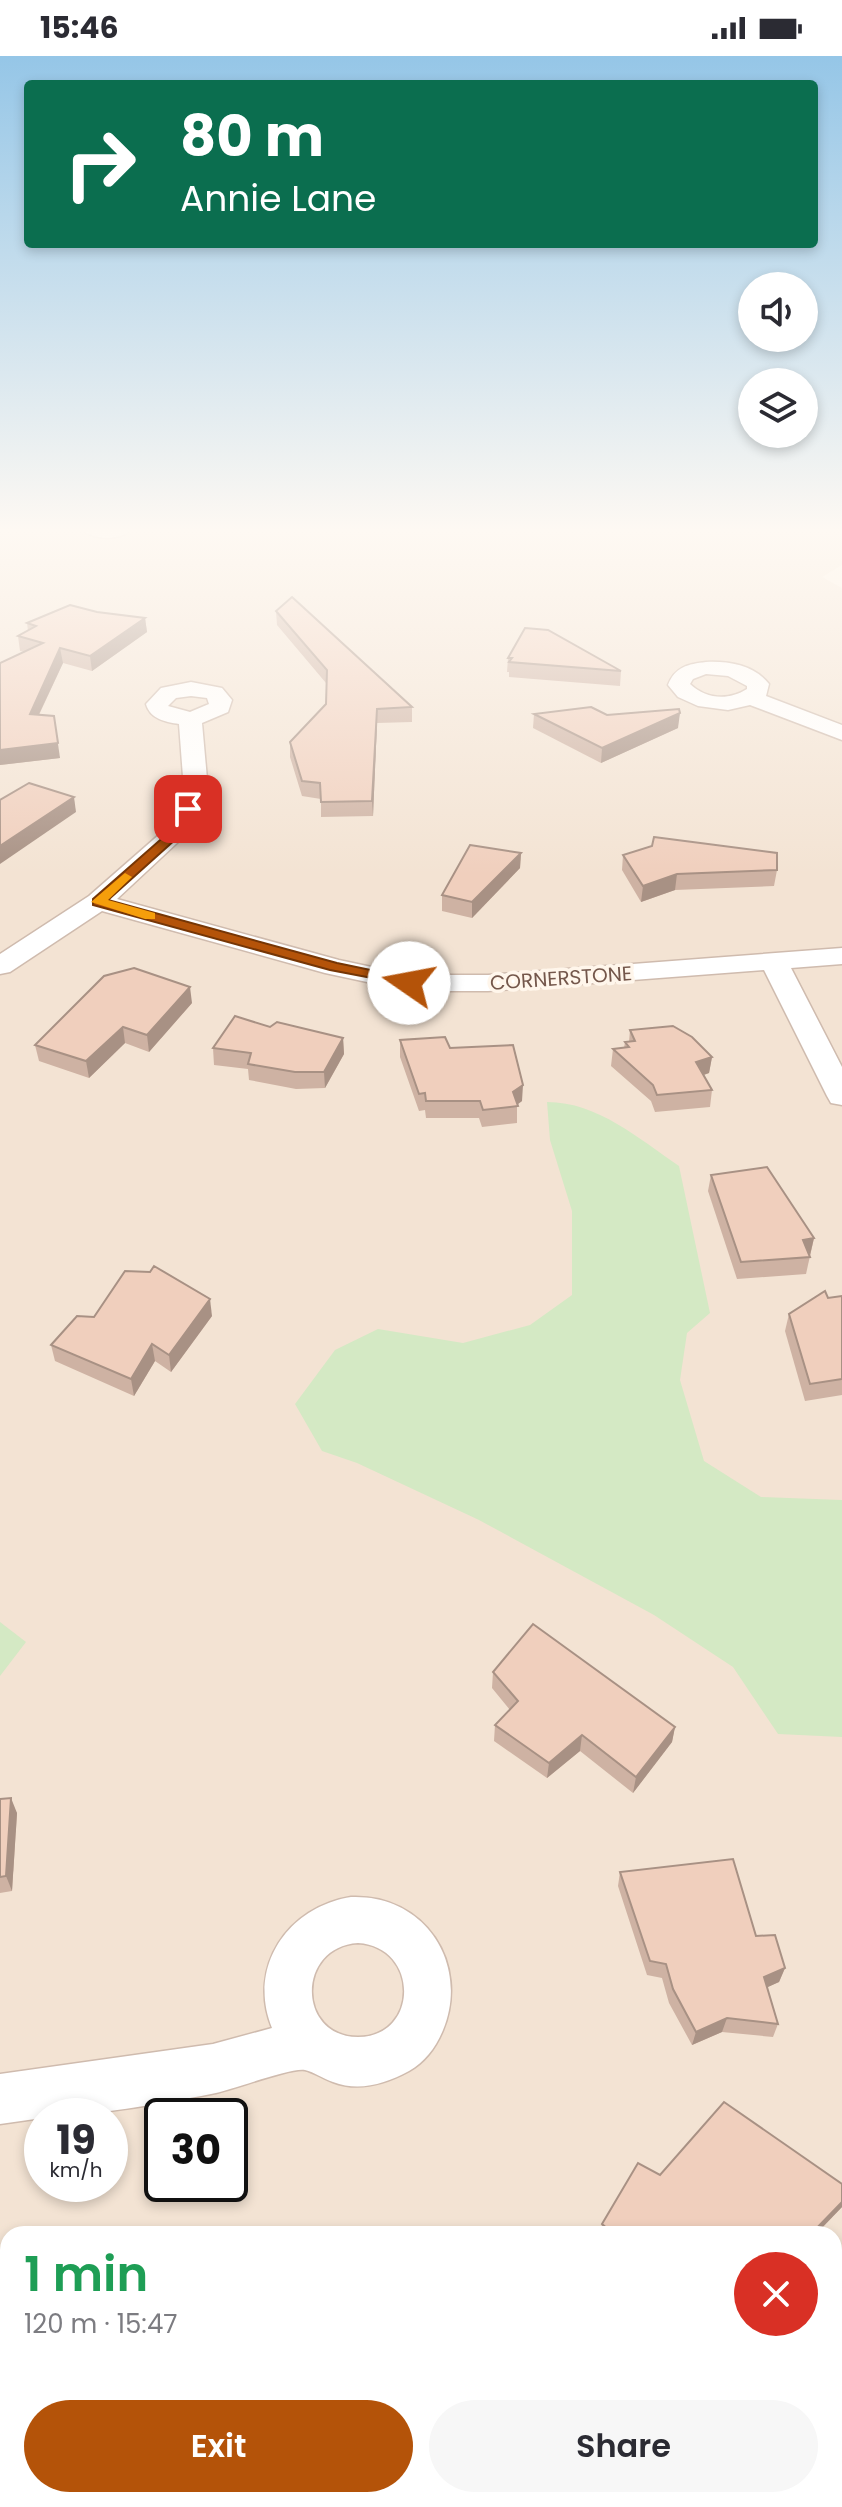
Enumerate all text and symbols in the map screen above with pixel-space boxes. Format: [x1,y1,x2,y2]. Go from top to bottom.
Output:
text: 15:46 [40,6,119,49]
text: 80 m [180,97,324,176]
icon: right [48,112,152,216]
text: Annie Lane [180,173,376,224]
map controls [738,272,818,448]
button: sound [738,272,818,352]
button: layers [738,368,818,448]
pin [154,775,222,843]
icon: arrive [166,787,210,831]
position arrow [367,941,451,1025]
street label: CORNERSTONE [489,959,633,997]
speed limit sign: 30 [144,2098,248,2202]
text: 19 [56,2112,96,2168]
text: km/h [49,2156,103,2184]
text: 1 min [24,2241,148,2308]
button: close [734,2252,818,2336]
text: 120 m · 15:47 [24,2306,177,2342]
button: Exit [24,2400,413,2492]
button: Share [429,2400,818,2492]

